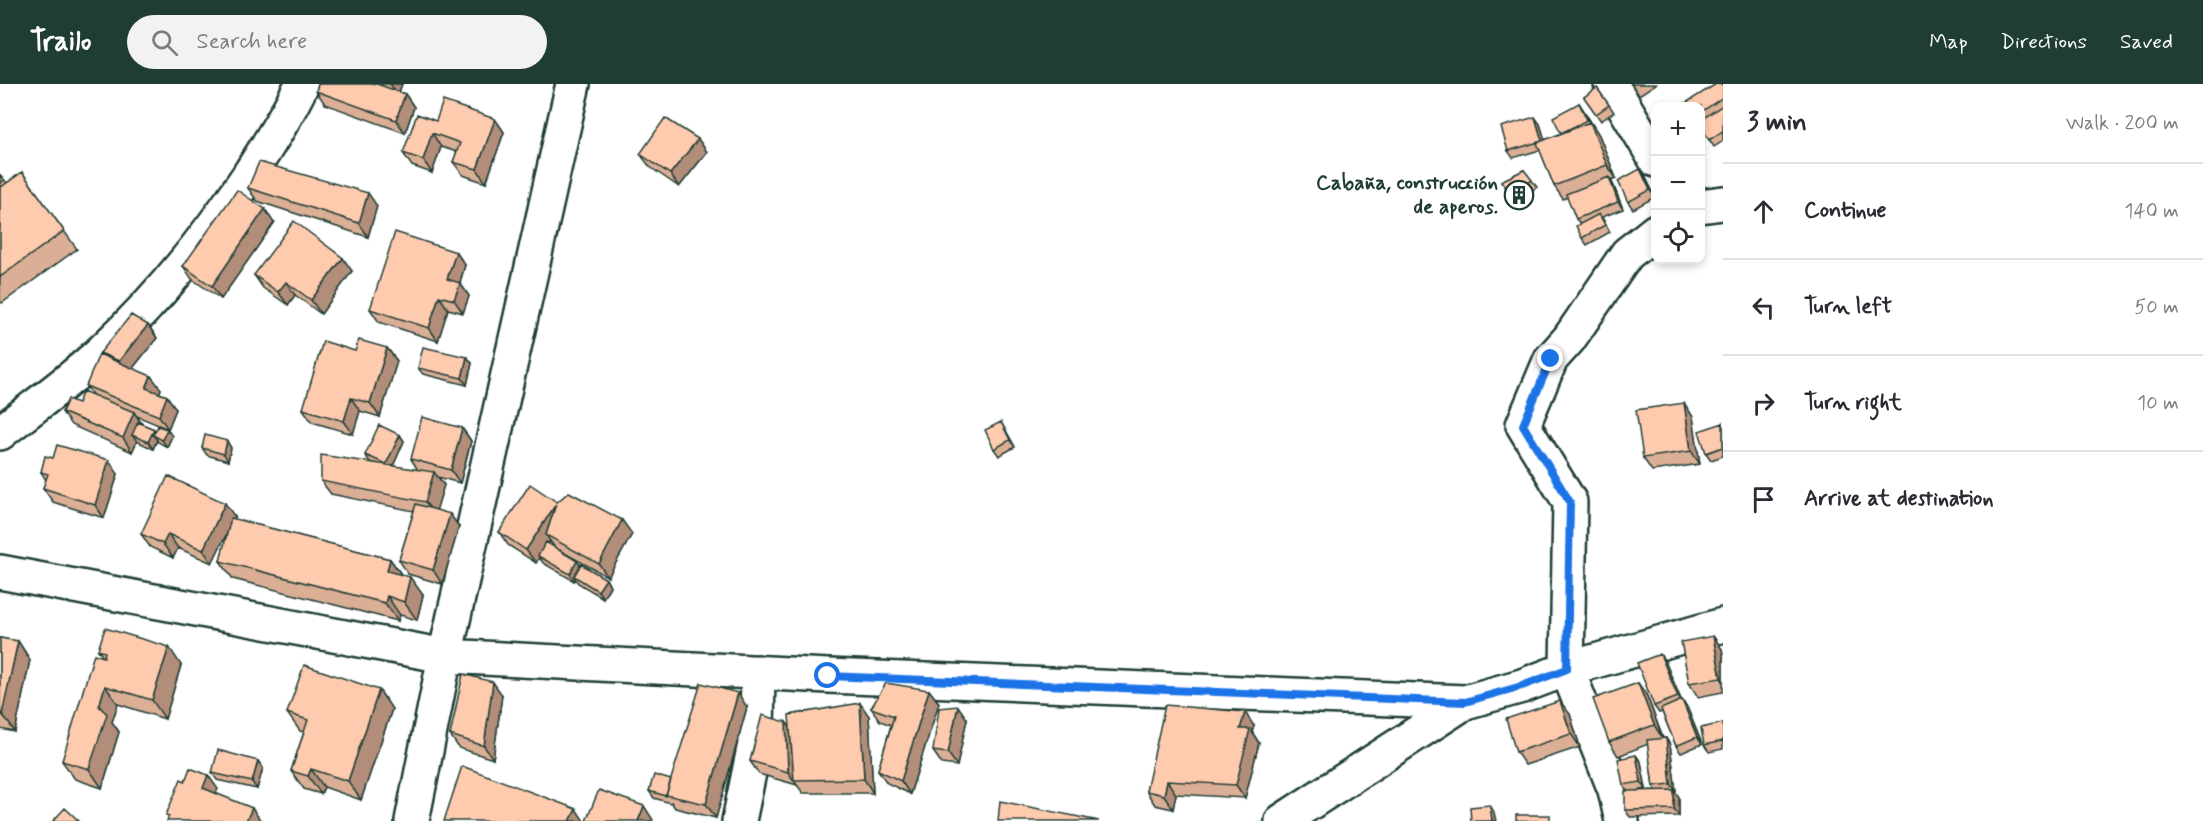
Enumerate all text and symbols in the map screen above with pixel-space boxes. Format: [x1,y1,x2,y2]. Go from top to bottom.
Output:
search box [127,15,547,69]
text: Trailo [30,24,91,61]
icon: search [148,26,181,59]
text: Search here [196,28,307,56]
text: Map [1929,28,1968,56]
text: Directions [2001,28,2087,56]
text: Saved [2120,28,2173,56]
map controls [1651,102,1705,264]
button: + [1651,102,1705,156]
text: 3 min [1747,106,1807,140]
text: Walk · 200 m [2066,110,2179,137]
button: − [1651,156,1705,210]
place label: Cabaña, construcción de aperos. [1316,169,1498,221]
building icon: Cabaña, construcción de aperos. [1503,179,1535,211]
icon: ahead [1747,195,1780,228]
text: Continue [1804,197,1886,225]
text: 140 m [2125,198,2179,225]
button: locate [1651,210,1705,264]
icon: left [1747,291,1780,324]
text: Turn left [1804,293,1892,321]
text: 50 m [2134,294,2179,321]
route end [1537,345,1563,371]
icon: right [1747,387,1780,420]
text: Turn right [1804,389,1902,417]
text: 10 m [2137,390,2179,417]
icon: arrive [1747,483,1780,516]
text: Arrive at destination [1804,485,1994,513]
route start [814,662,840,688]

